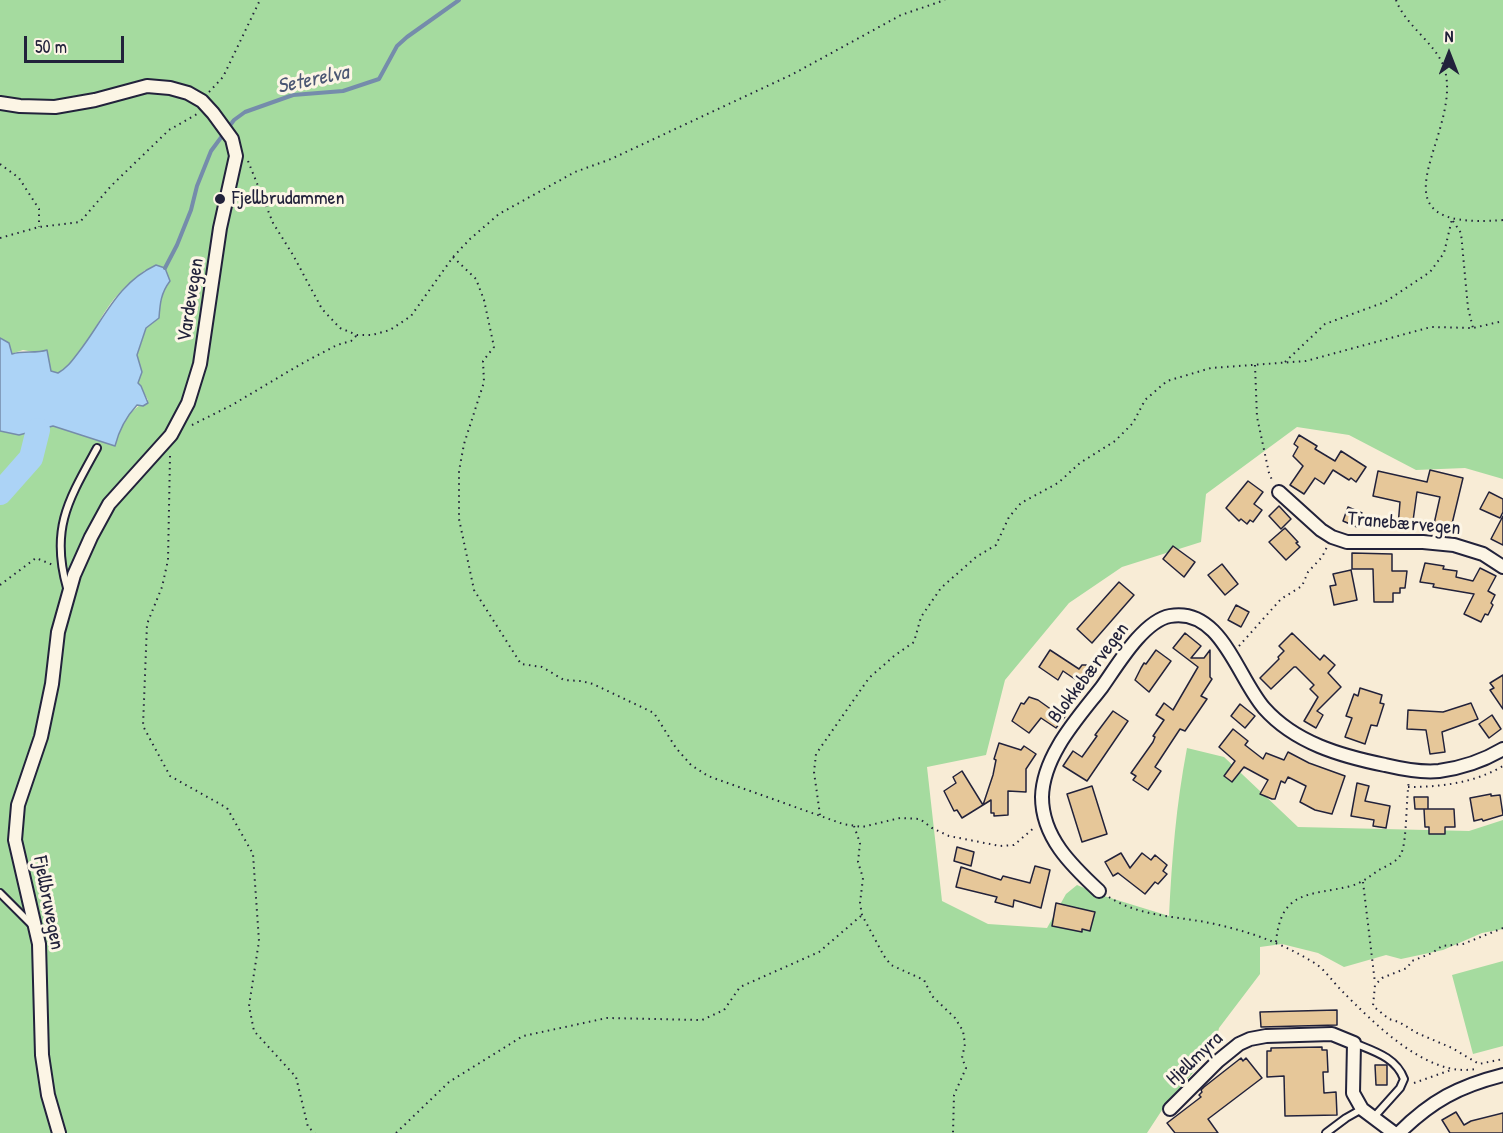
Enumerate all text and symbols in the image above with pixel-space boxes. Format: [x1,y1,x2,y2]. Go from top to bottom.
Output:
scale bar [27,24,128,62]
north arrow [1419,24,1479,84]
text: N [1445,25,1453,47]
text: 50 m [35,34,67,59]
water label: Seterelva [275,60,351,100]
place label: Fjellbrudammen [232,187,345,211]
marker: Fjellbrudammen [213,192,227,206]
street label: Vardevegen [173,256,209,344]
street label: Tranebærvegen [1346,507,1462,541]
street label: Blokkebærvegen [1043,618,1135,728]
street label: Fjellbruvegen [27,854,69,952]
street label: Hjellmyra [1162,1027,1228,1091]

